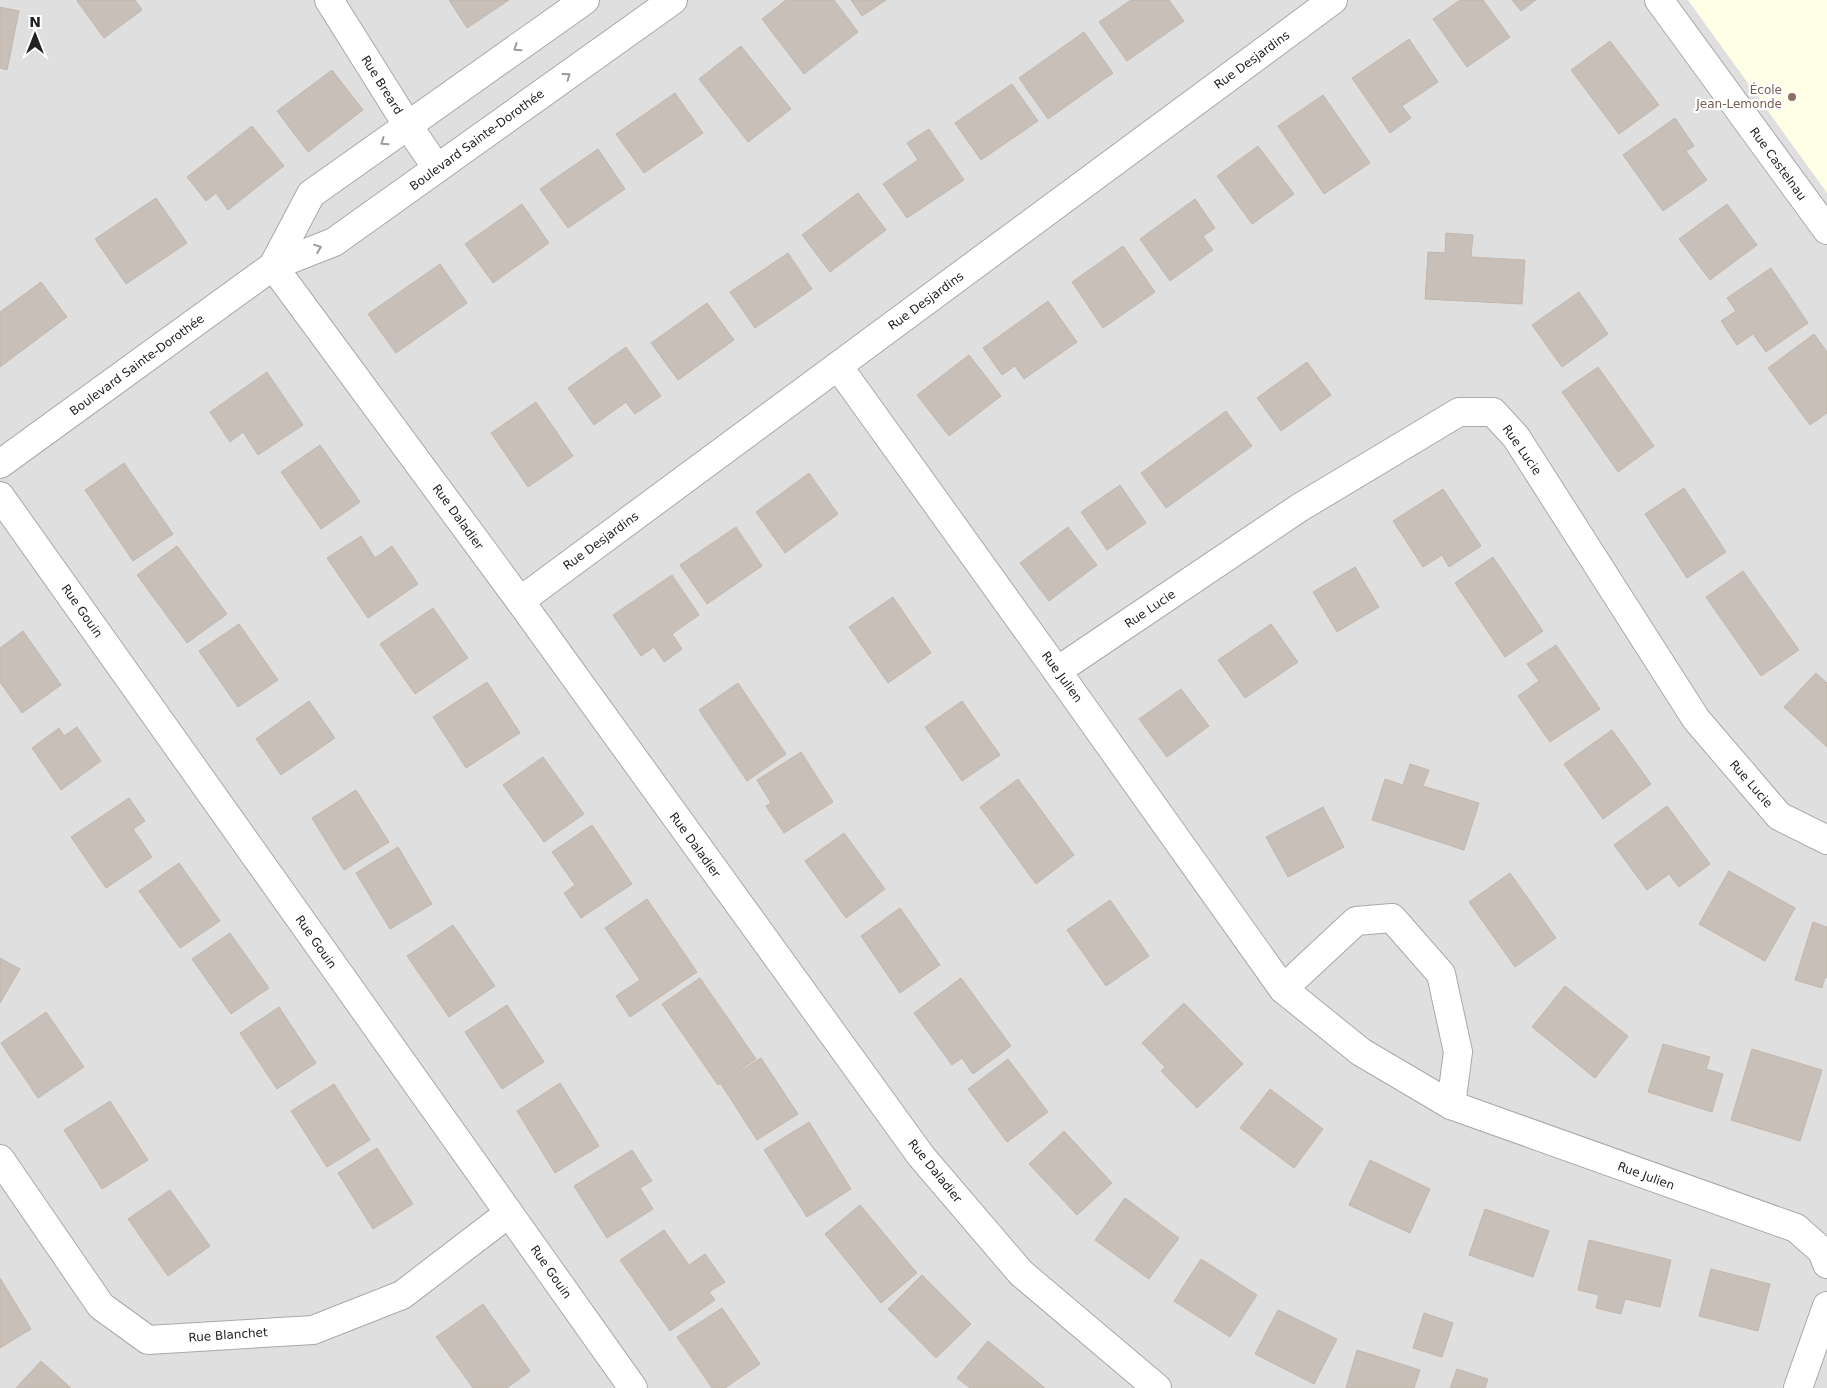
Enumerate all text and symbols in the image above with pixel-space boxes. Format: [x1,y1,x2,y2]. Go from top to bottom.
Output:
north arrow [10,10,60,60]
text: N [29,14,41,30]
street label: Rue Desjardins [1212,28,1292,92]
one-way arrow [513,42,523,51]
street label: Rue Breard [358,53,406,117]
one-way arrow [561,73,571,82]
place label: École Jean-Lemonde [1695,82,1782,111]
street label: Boulevard Sainte-Dorothée [407,87,547,193]
marker: École Jean-Lemonde [1786,91,1798,103]
street label: Rue Castelnau [1747,125,1809,203]
one-way arrow [380,136,390,145]
one-way arrow [314,244,322,254]
street label: Rue Desjardins [886,269,966,333]
street label: Boulevard Sainte-Dorothée [67,312,207,418]
street label: Rue Lucie [1500,422,1544,478]
street label: Rue Daladier [430,482,486,552]
street label: Rue Desjardins [561,509,641,573]
street label: Rue Gouin [59,582,105,640]
street label: Rue Lucie [1122,587,1178,631]
street label: Rue Julien [1039,649,1085,705]
street label: Rue Lucie [1727,758,1775,810]
street label: Rue Daladier [667,810,723,880]
street label: Rue Gouin [293,913,339,971]
street label: Rue Daladier [905,1137,965,1205]
street label: Rue Julien [1616,1159,1676,1193]
street label: Rue Gouin [528,1243,574,1301]
street label: Rue Blanchet [188,1325,268,1345]

